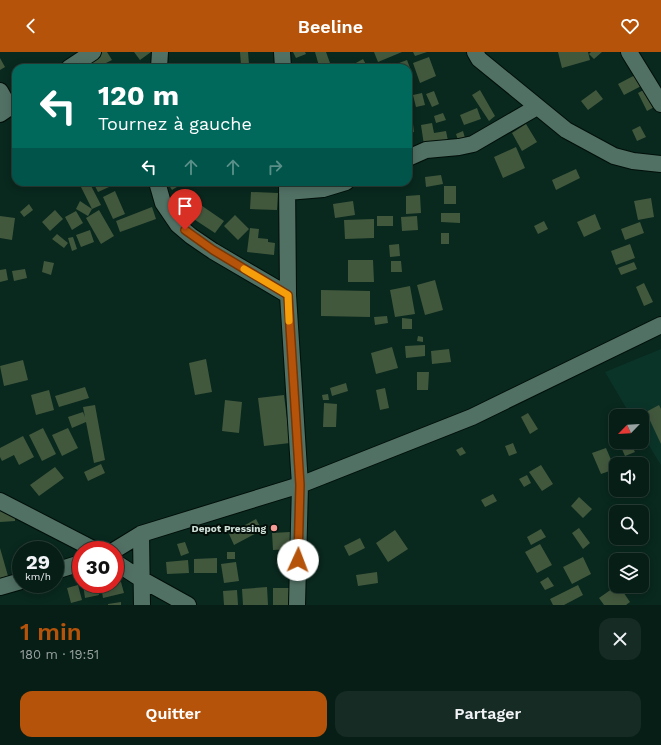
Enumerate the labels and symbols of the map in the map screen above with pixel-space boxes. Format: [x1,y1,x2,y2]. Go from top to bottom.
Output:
pin [168,189,202,230]
north arrow [609,409,649,449]
place label: Depot Pressing [192,523,266,534]
marker: Depot Pressing [269,523,279,533]
position arrow [277,539,319,581]
speed limit sign: 30 [72,541,124,593]

